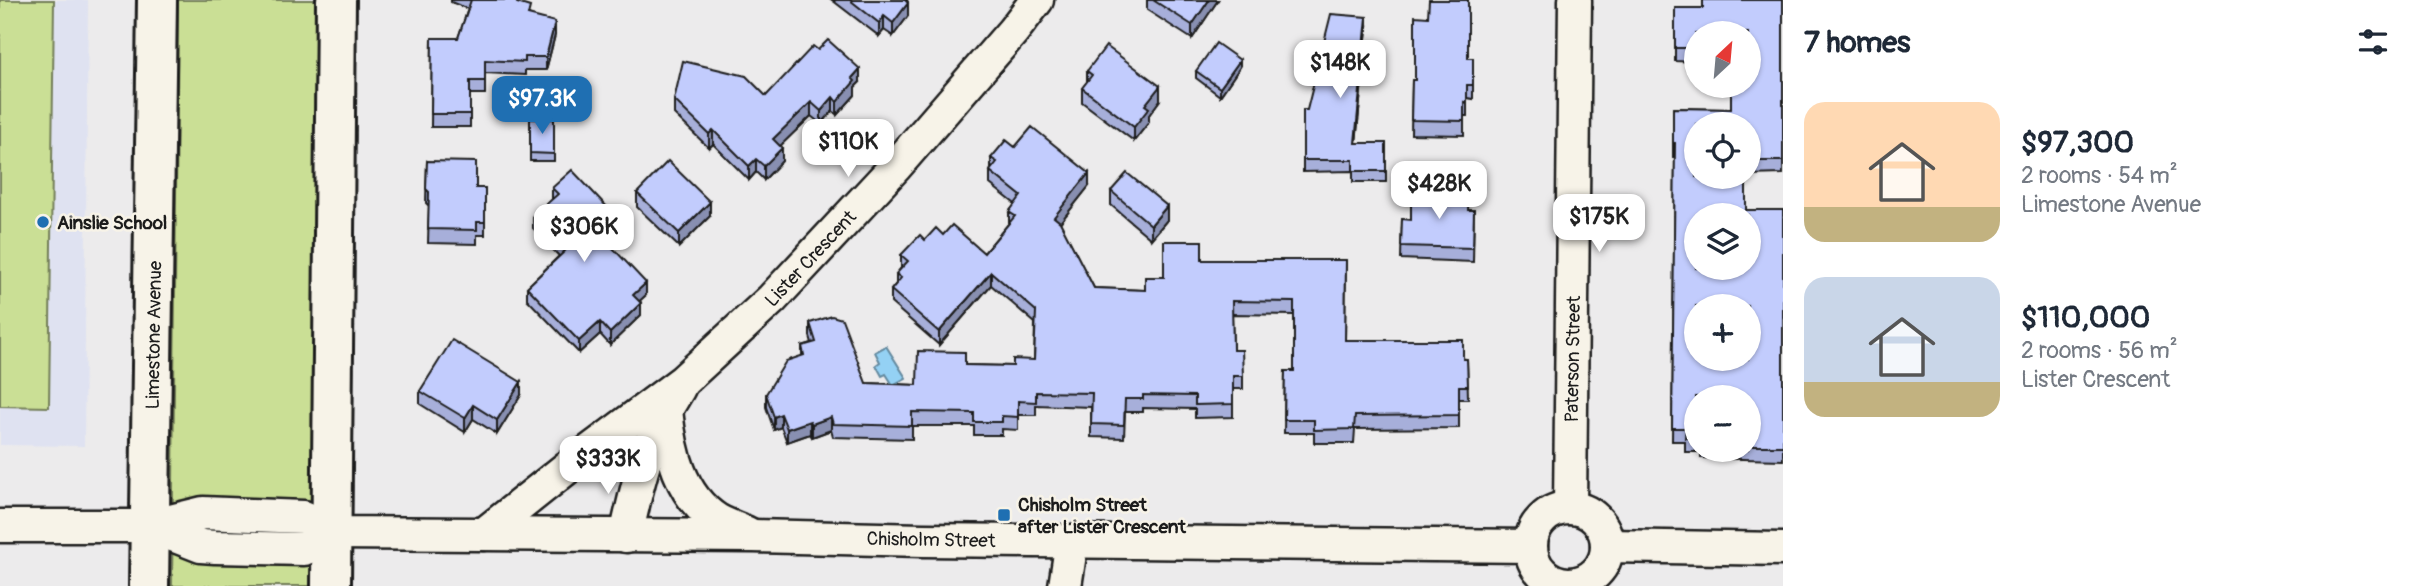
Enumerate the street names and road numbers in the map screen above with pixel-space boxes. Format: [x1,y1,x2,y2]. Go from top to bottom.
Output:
street label: Lister Crescent [760,205,862,312]
street label: Limestone Avenue [141,260,167,410]
street label: Paterson Street [1560,295,1586,423]
street label: Chisholm Street [866,527,996,553]

